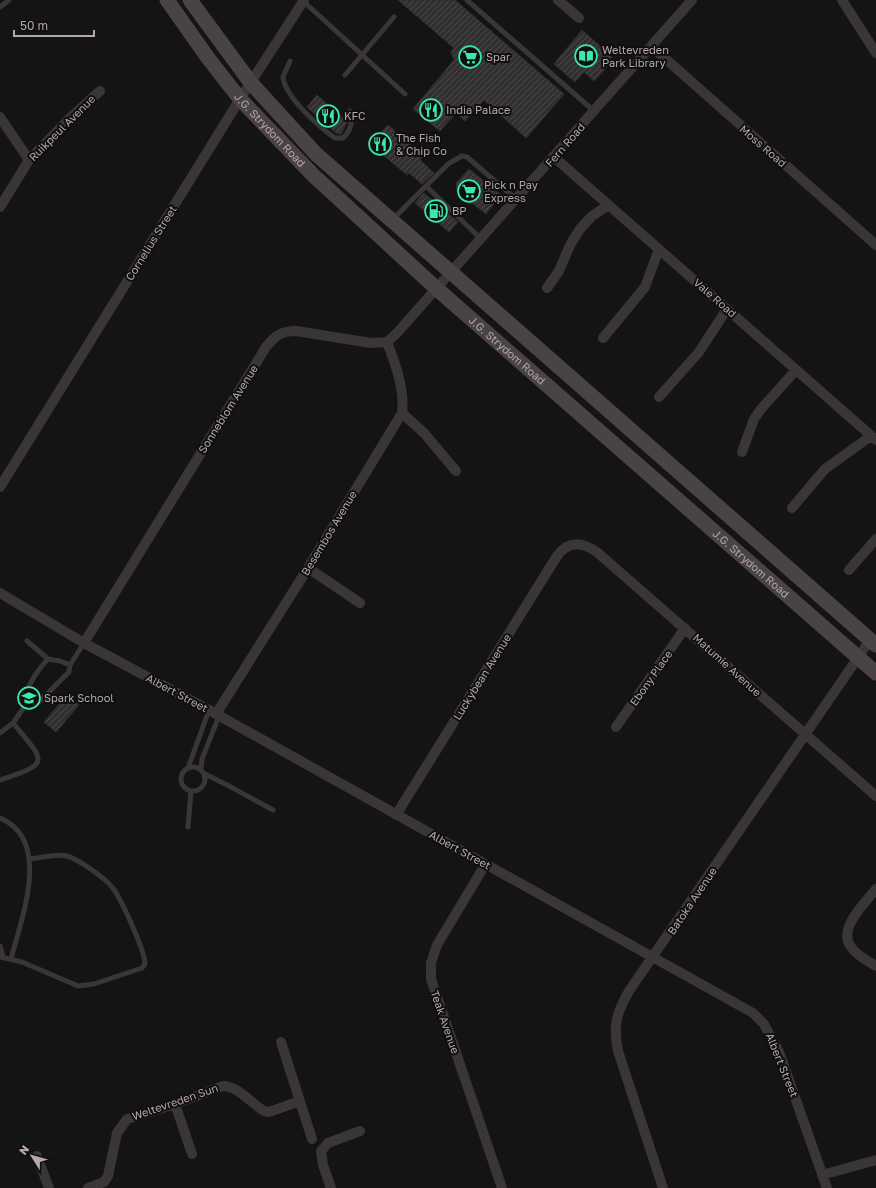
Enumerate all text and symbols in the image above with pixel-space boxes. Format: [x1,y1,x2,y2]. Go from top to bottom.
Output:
scale bar [14,12,94,38]
text: 50 m [20,18,48,33]
library icon: Weltevreden Park Library [573,43,599,69]
place label: Weltevreden Park Library [602,43,669,69]
supermarket icon: Spar [457,44,483,70]
place label: Spar [486,50,511,63]
street label: J.G. Strydom Road [232,90,308,169]
street label: Ruikpeul Avenue [26,92,97,163]
restaurant icon: India Palace [418,97,444,123]
restaurant icon: KFC [315,103,341,129]
place label: India Palace [446,103,510,116]
place label: KFC [344,109,366,122]
street label: Fern Road [542,120,587,169]
street label: Moss Road [737,122,789,169]
restaurant icon: The Fish & Chip Co [367,131,393,157]
place label: The Fish & Chip Co [396,131,447,157]
supermarket icon: Pick n Pay Express [456,178,482,204]
place label: Pick n Pay Express [484,178,538,204]
fuel station icon: BP [423,198,449,224]
street label: Cornelius Street [122,203,179,283]
place label: BP [452,204,467,217]
street label: Vale Road [691,276,739,320]
street label: J.G. Strydom Road [467,313,548,387]
street label: Sonneblom Avenue [195,362,260,455]
street label: Besembos Avenue [298,488,359,577]
street label: J.G. Strydom Road [710,526,792,600]
street label: Luckybean Avenue [450,631,513,722]
street label: Matumie Avenue [691,631,764,699]
street label: Ebony Place [627,647,675,708]
street label: Albert Street [144,671,210,714]
school or university icon: Spark School [16,685,42,711]
place label: Spark School [44,691,114,704]
street label: Albert Street [427,827,493,872]
street label: Batoka Avenue [664,865,719,937]
street label: Teak Avenue [429,988,462,1055]
street label: Albert Street [764,1031,801,1099]
street label: Weltevreden Sun [130,1081,220,1122]
north arrow [12,1136,52,1176]
text: N [16,1142,31,1157]

